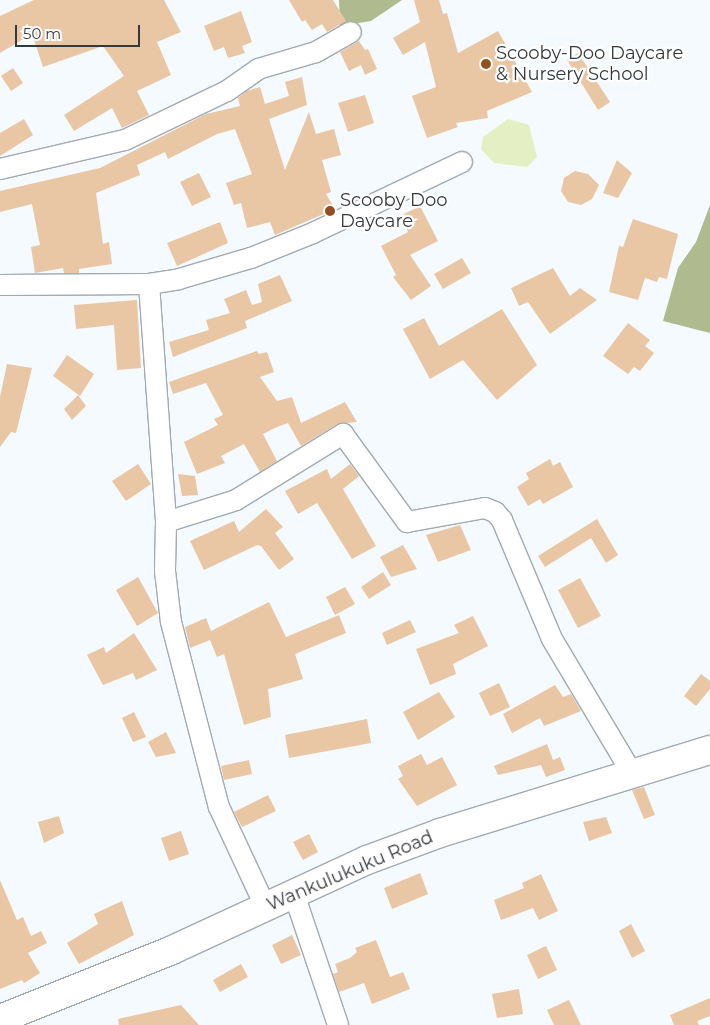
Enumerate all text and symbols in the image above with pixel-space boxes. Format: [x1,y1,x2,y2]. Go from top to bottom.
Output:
scale bar [18,15,142,47]
text: 50 m [23,24,61,43]
place label: Scooby-Doo Daycare & Nursery School [496,43,683,86]
marker: Scooby-Doo Daycare & Nursery School [480,58,492,70]
place label: Scooby Doo Daycare [340,190,447,232]
marker: Scooby Doo Daycare [324,205,336,217]
street label: Wankulukuku Road [264,826,436,916]

